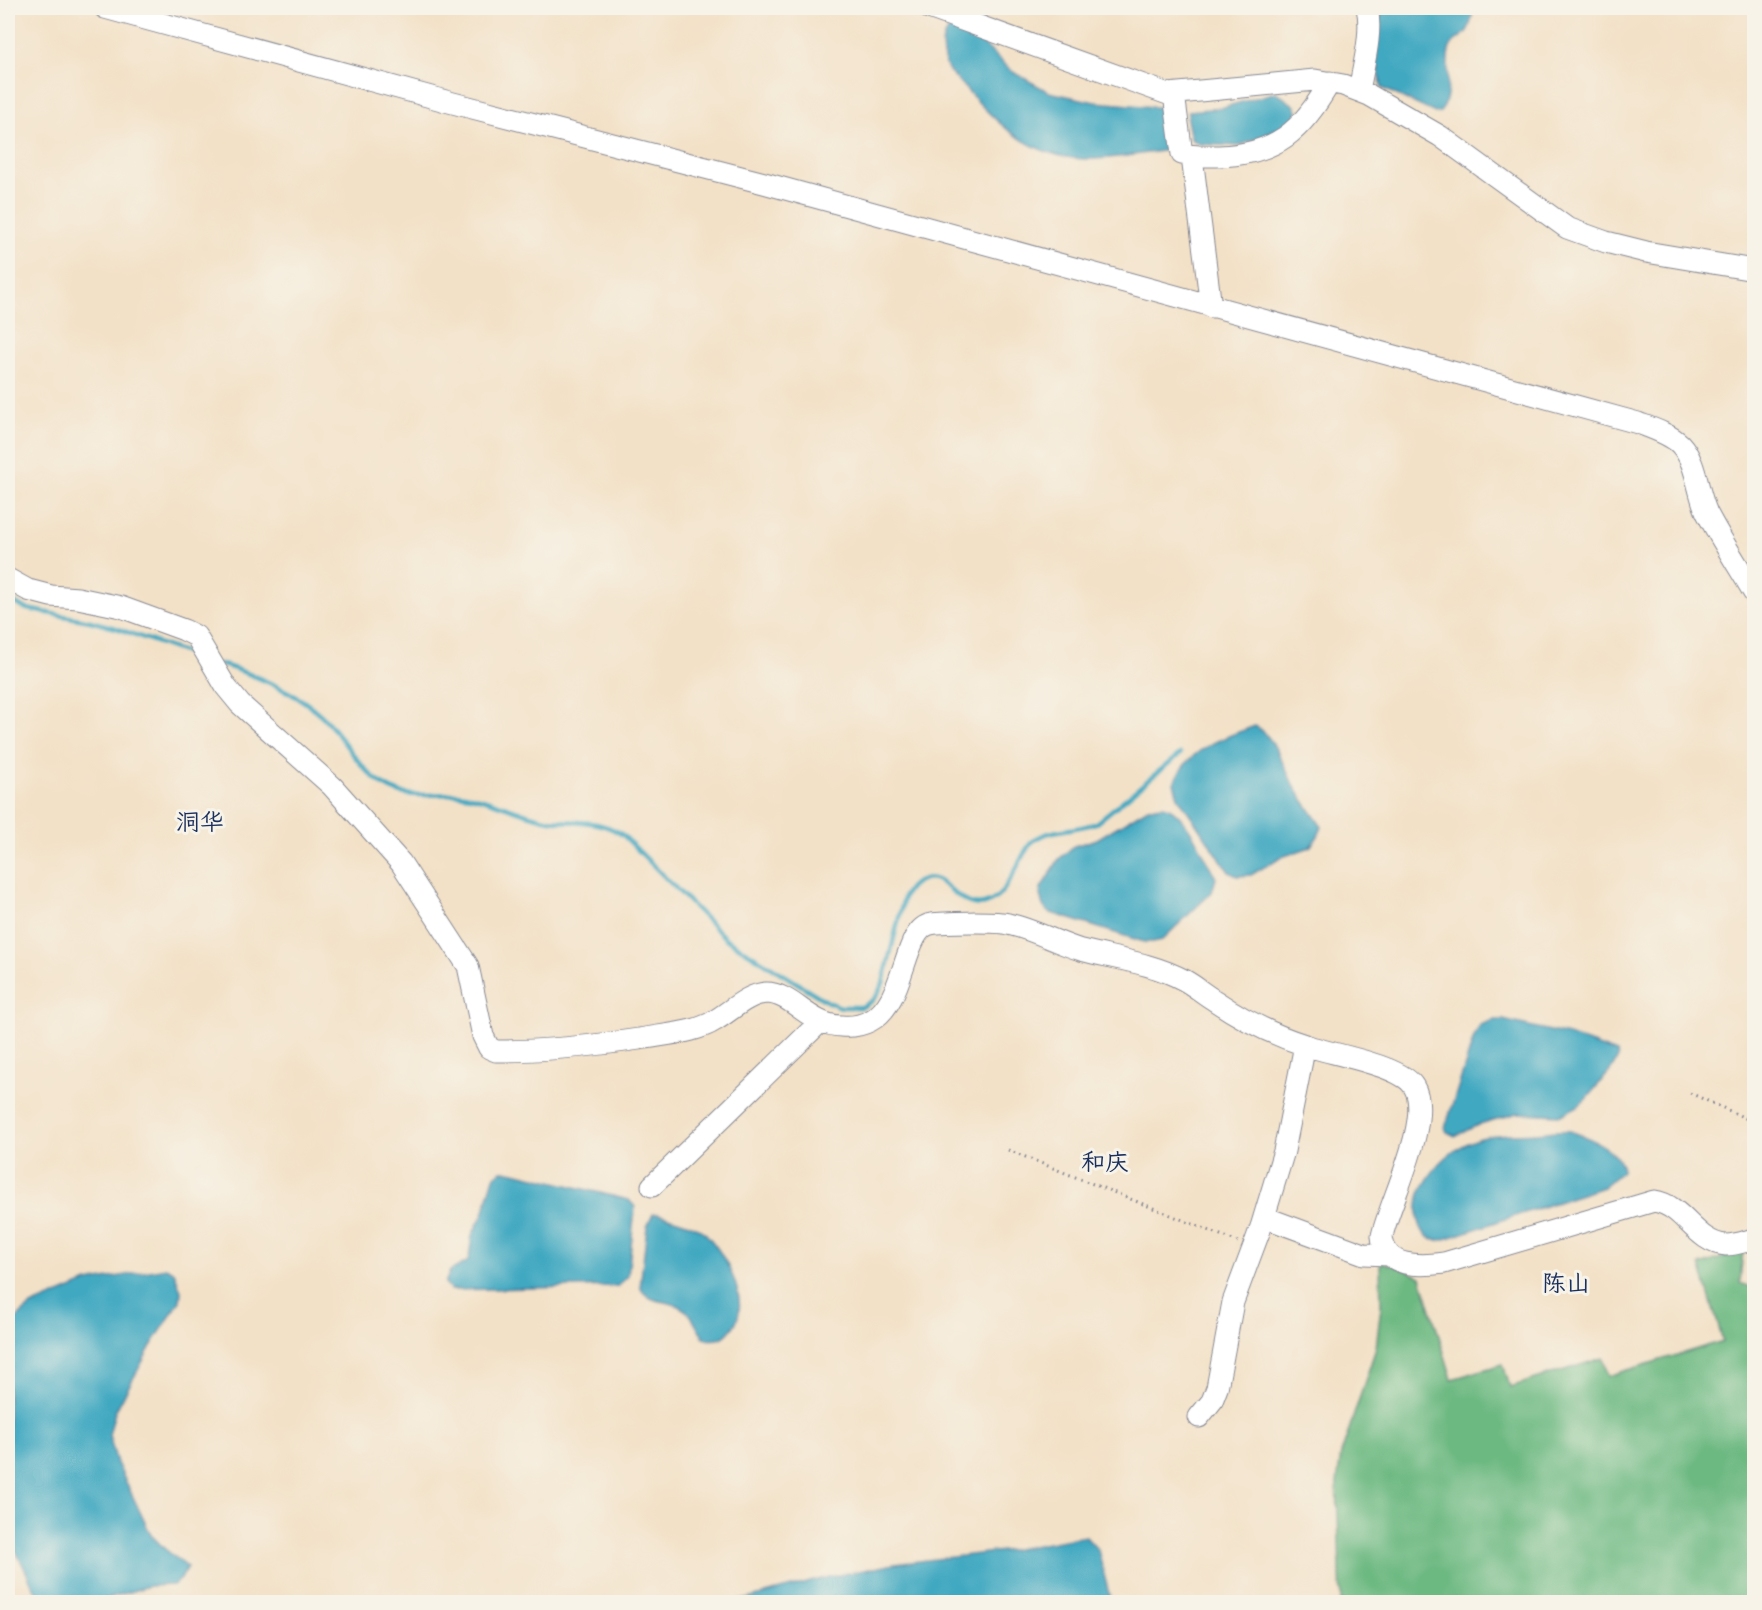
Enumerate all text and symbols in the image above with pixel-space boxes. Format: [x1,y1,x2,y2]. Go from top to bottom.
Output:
district label: 洞华 [176,805,224,836]
district label: 和庆 [1081,1145,1129,1176]
district label: 陈山 [1542,1266,1590,1297]

